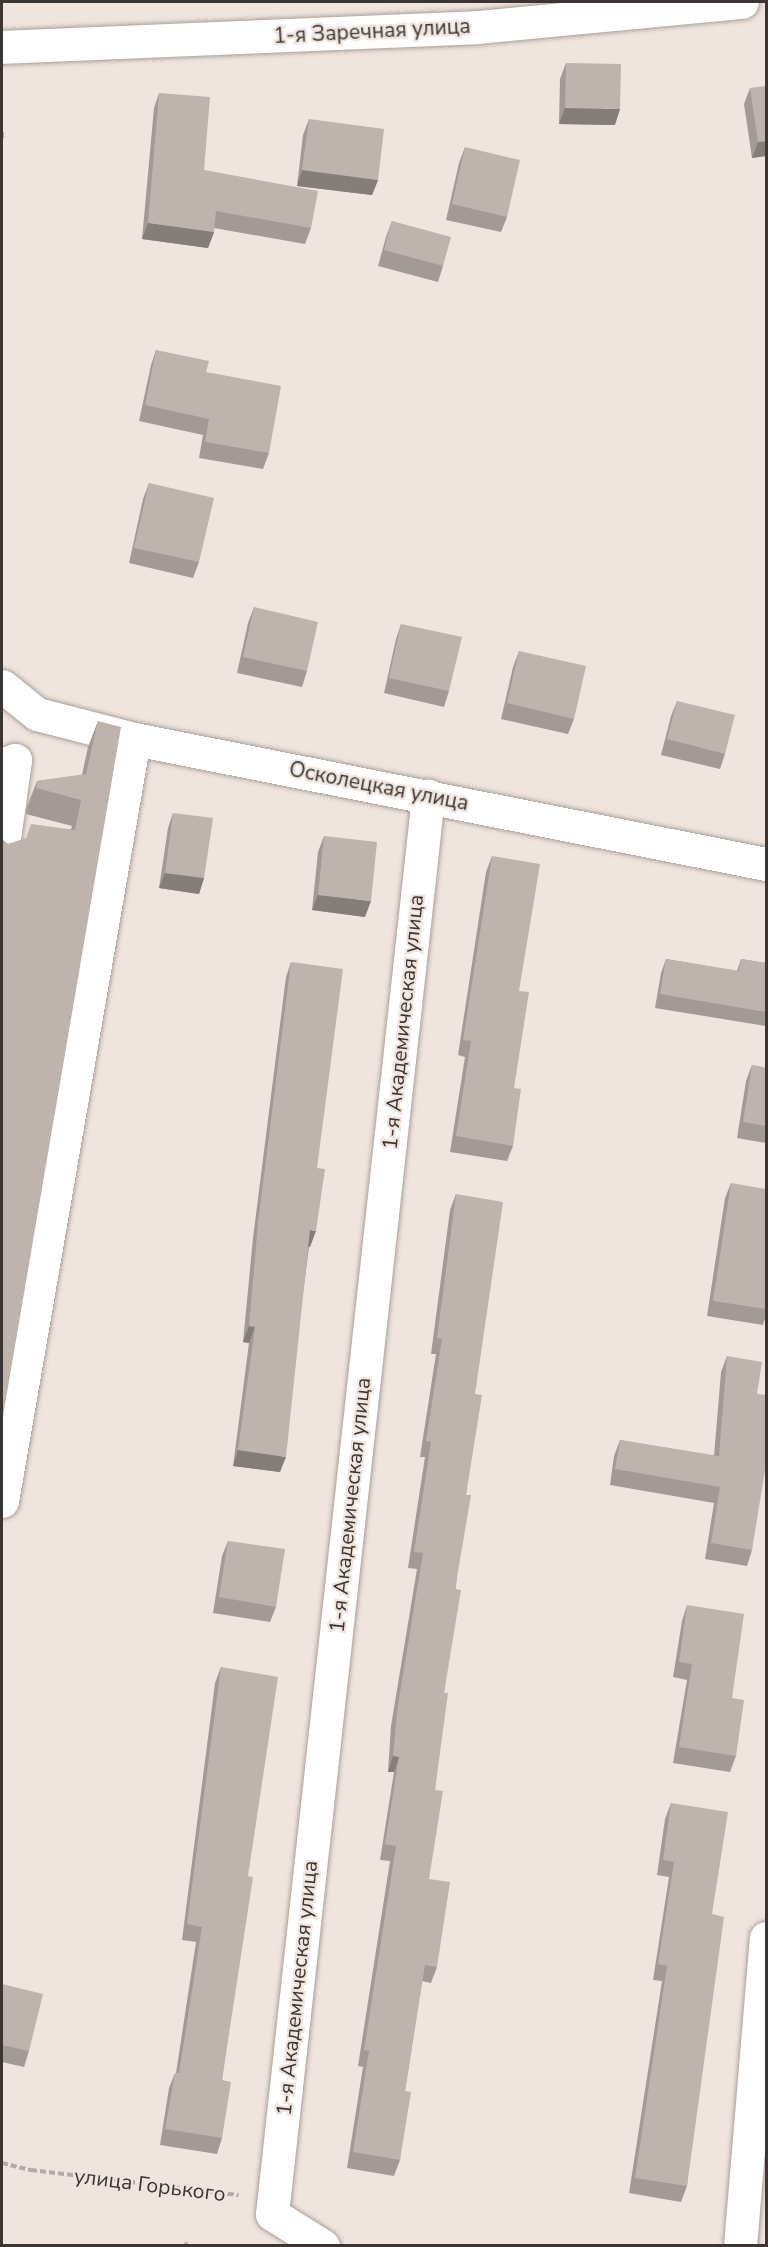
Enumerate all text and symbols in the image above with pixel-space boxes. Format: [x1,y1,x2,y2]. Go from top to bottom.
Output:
street label: 1-я Заречная улица [273,13,471,49]
street label: Осколецкая улица [287,756,471,816]
street label: 1-я Академическая улица [377,893,429,1151]
street label: 1-я Академическая улица [324,1376,376,1634]
street label: 1-я Академическая улица [271,1859,323,2117]
street label: улица Горького [73,2163,227,2207]

